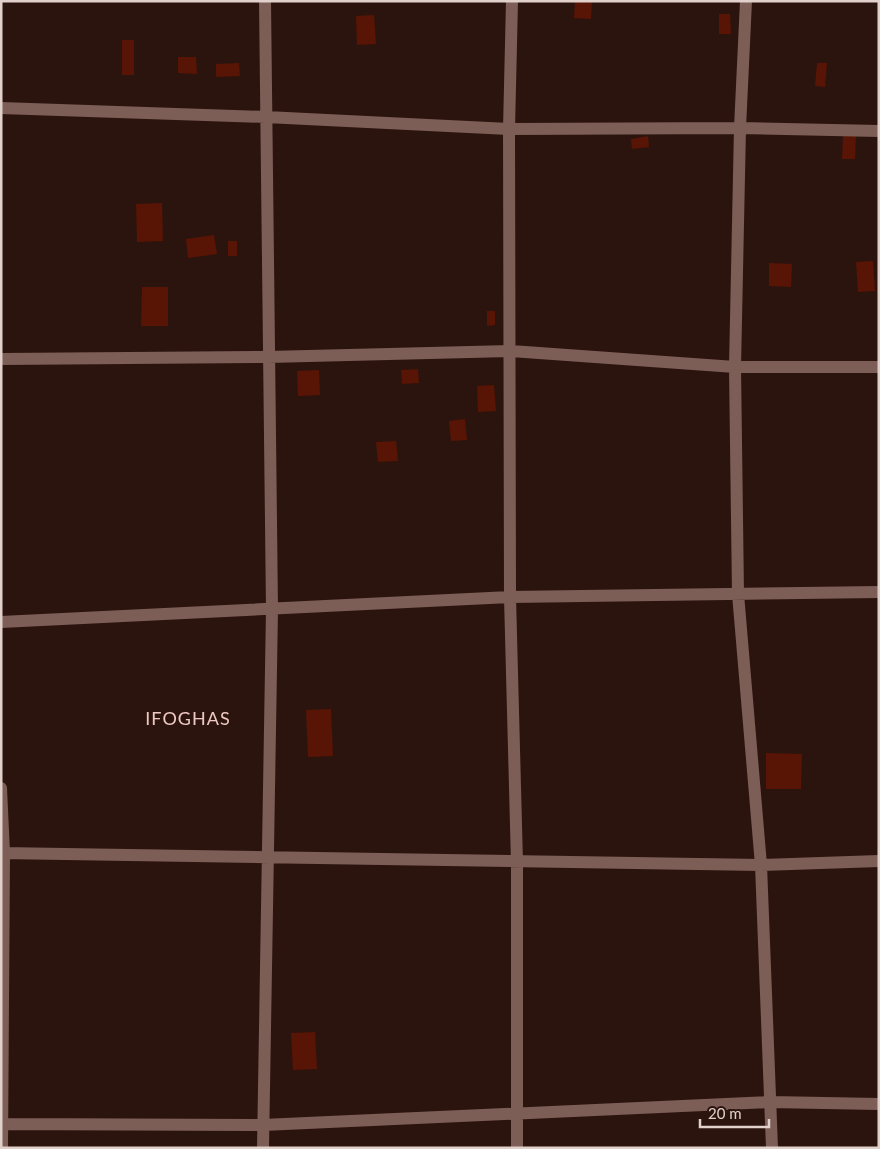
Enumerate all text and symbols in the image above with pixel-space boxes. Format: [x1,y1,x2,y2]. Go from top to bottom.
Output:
district label: IFOGHAS [145,707,231,729]
scale bar [700,1096,769,1128]
text: 20 m [708,1104,742,1122]

